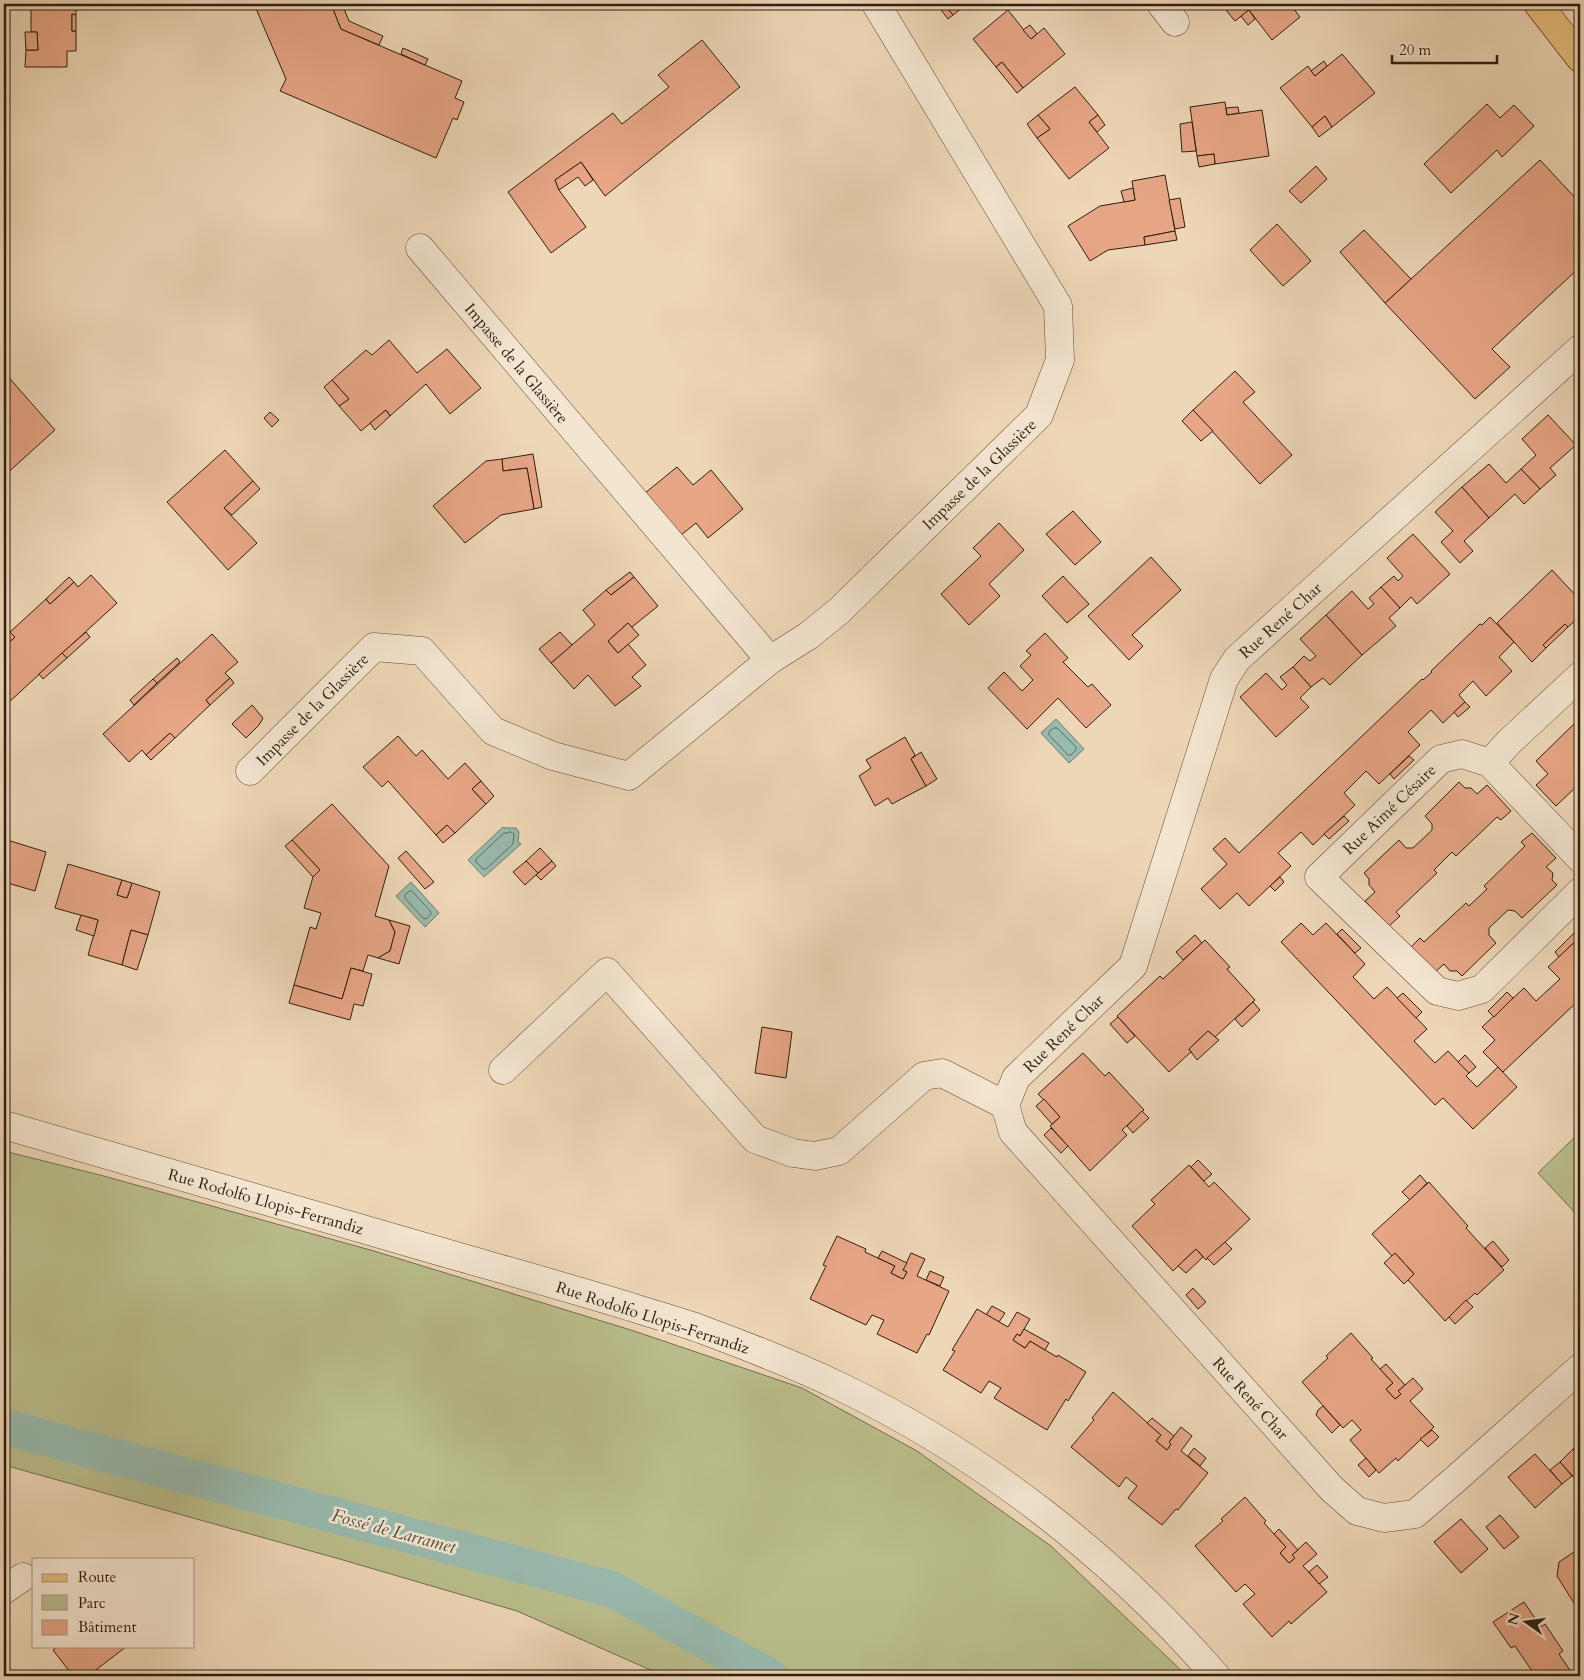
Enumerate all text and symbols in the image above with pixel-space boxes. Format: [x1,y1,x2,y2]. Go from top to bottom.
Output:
scale bar [1392,32,1496,64]
text: 20 m [1399,40,1431,60]
street label: Impasse de la Glassière [459,299,573,429]
street label: Impasse de la Glassière [918,414,1042,535]
street label: Rue René Char [1235,578,1327,664]
street label: Impasse de la Glassière [251,648,374,771]
street label: Rue Aimé Césaire [1338,760,1441,860]
street label: Rue René Char [1019,989,1109,1078]
street label: Rue Rodolfo Llopis-Ferrandiz [165,1164,366,1240]
street label: Rue Rodolfo Llopis-Ferrandiz [553,1276,752,1360]
street label: Rue René Char [1207,1353,1293,1445]
water label: Fossé de Larramet [329,1503,459,1560]
legend [32,1558,195,1648]
text: Route [78,1567,116,1587]
text: Parc [78,1593,106,1613]
north arrow [1502,1598,1552,1648]
text: N [1503,1611,1525,1627]
text: Bâtiment [78,1617,137,1637]

